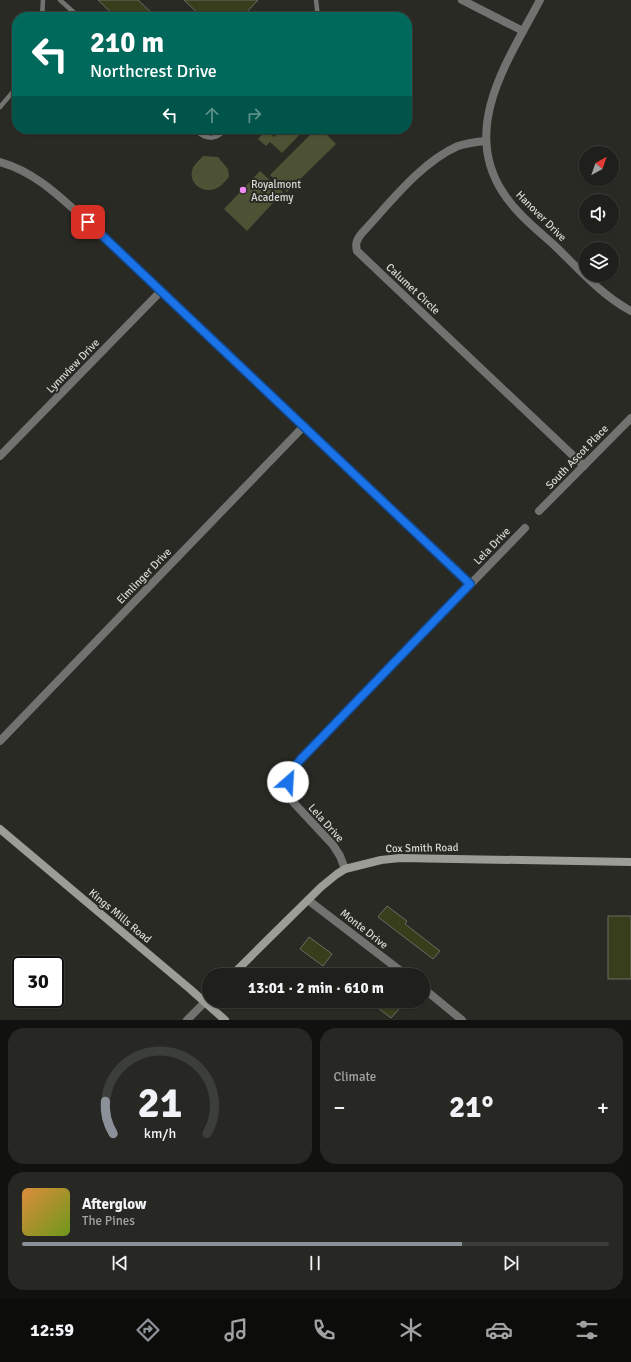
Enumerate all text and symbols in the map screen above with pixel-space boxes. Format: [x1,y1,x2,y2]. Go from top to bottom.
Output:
text: 210 m [90,26,164,60]
icon: left [24,28,76,80]
text: Northcrest Drive [90,60,217,82]
icon: left [159,104,181,126]
icon: ahead [201,104,223,126]
icon: right [243,104,265,126]
north arrow [579,146,619,186]
map controls [579,146,619,282]
place label: Royalmont Academy [251,178,301,204]
marker: Royalmont Academy [238,185,248,195]
street label: Hanover Drive [513,188,569,244]
button: sound [579,194,619,234]
pin [71,205,105,239]
icon: arrive [77,211,99,233]
button: layers [579,242,619,282]
street label: Calumet Circle [383,261,443,317]
street label: Lynnview Drive [44,336,102,396]
street label: South Ascot Place [543,422,611,492]
street label: Lela Drive [471,525,513,567]
street label: Elmlinger Drive [114,545,174,607]
position arrow [267,761,309,803]
street label: Lela Drive [306,801,346,845]
street label: Cox Smith Road [385,841,459,855]
street label: Kings Mills Road [86,886,154,946]
street label: Monte Drive [338,906,390,952]
speed limit sign: 30 [12,956,64,1008]
text: 13:01 · 2 min · 610 m [248,979,384,997]
text: Climate [334,1069,376,1085]
text: 21 [137,1078,182,1129]
text: 21° [449,1089,493,1126]
text: − [334,1094,345,1121]
text: + [597,1094,609,1121]
text: km/h [144,1125,176,1142]
text: Afterglow [82,1195,146,1213]
text: The Pines [82,1213,135,1229]
icon: previous [109,1252,131,1274]
icon: pause [304,1252,326,1274]
icon: next [500,1252,522,1274]
icon: directions [134,1316,162,1344]
icon: music [222,1316,250,1344]
icon: phone [310,1316,338,1344]
icon: climate [397,1316,425,1344]
icon: car [485,1316,513,1344]
icon: filters [573,1316,601,1344]
text: 12:59 [30,1319,74,1341]

